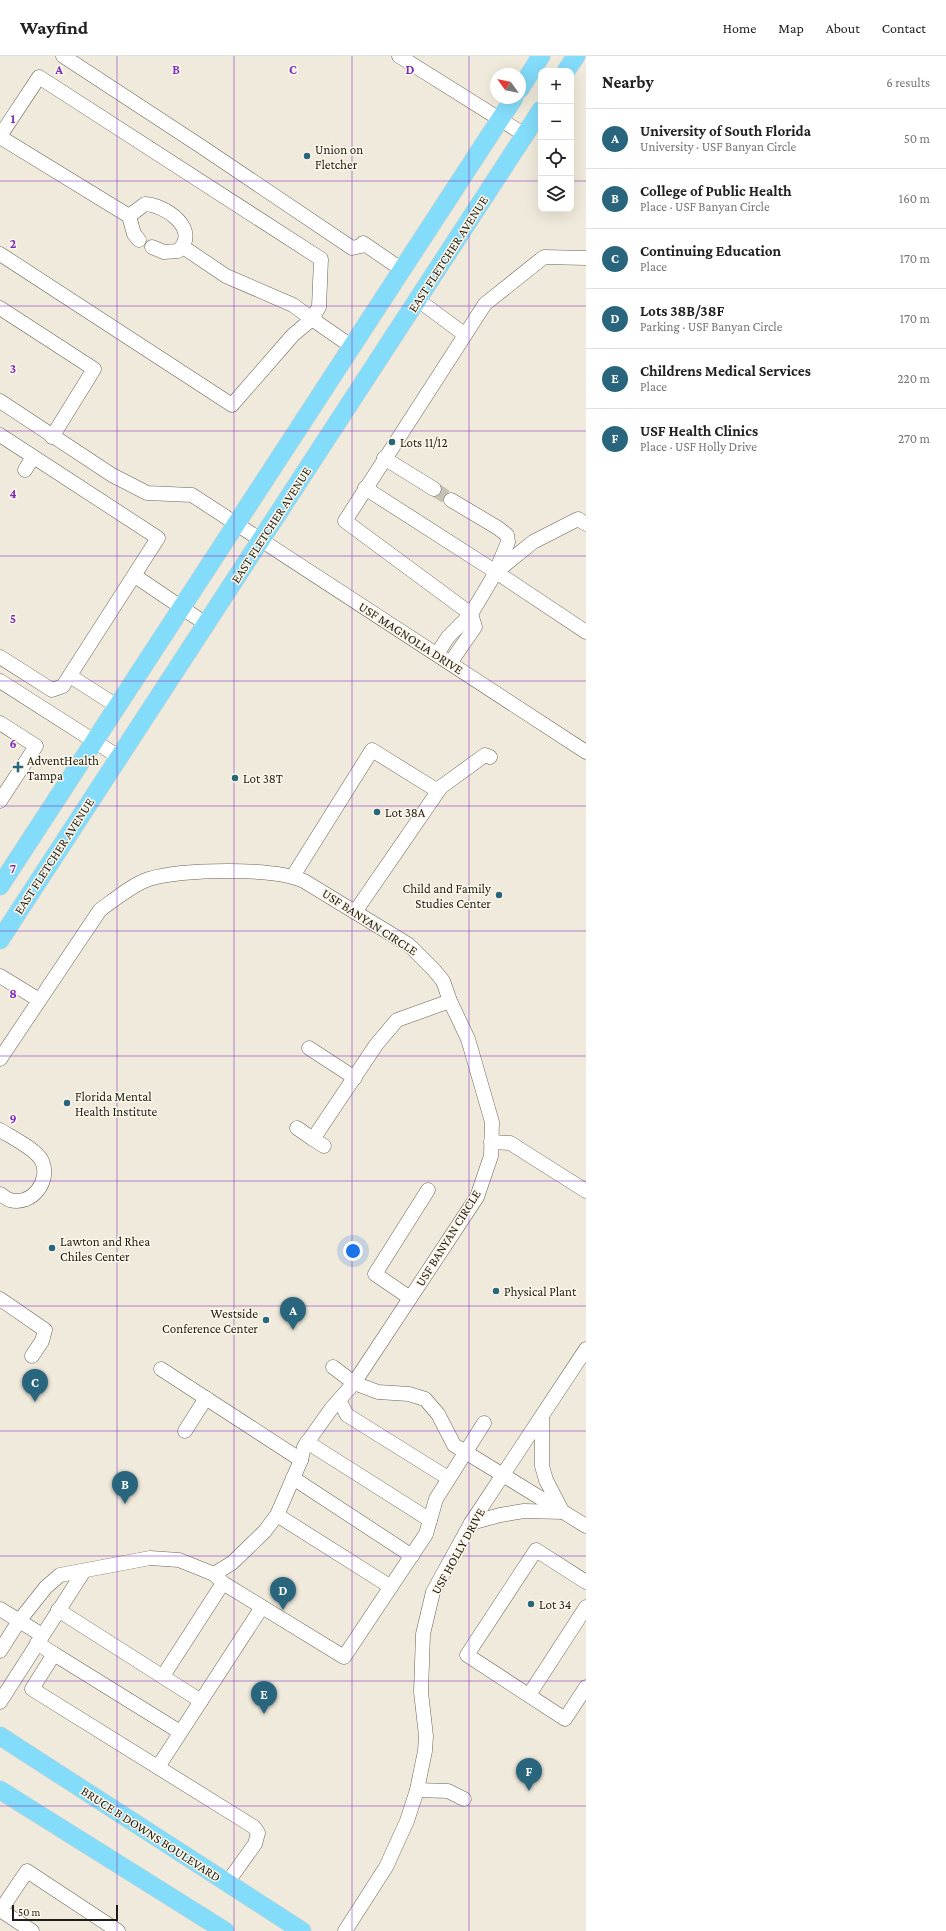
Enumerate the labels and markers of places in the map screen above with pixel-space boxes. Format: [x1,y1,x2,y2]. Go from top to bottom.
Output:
place label: Union on Fletcher [315,142,363,172]
marker: Union on Fletcher [302,151,312,161]
place label: Lots 11/12 [400,435,448,450]
marker: Lots 11/12 [387,437,397,447]
place label: AdventHealth Tampa [27,753,99,783]
marker: AdventHealth Tampa [12,761,24,773]
place label: Lot 38T [243,771,283,786]
marker: Lot 38T [230,773,240,783]
place label: Lot 38A [385,805,426,820]
marker: Lot 38A [372,807,382,817]
place label: Child and Family Studies Center [403,881,492,911]
marker: Child and Family Studies Center [494,890,504,900]
place label: Florida Mental Health Institute [75,1089,158,1119]
marker: Florida Mental Health Institute [62,1098,72,1108]
place label: Lawton and Rhea Chiles Center [60,1234,150,1264]
marker: Lawton and Rhea Chiles Center [47,1243,57,1253]
place label: Physical Plant [504,1284,577,1299]
marker: Physical Plant [491,1286,501,1296]
pin: A [280,1297,306,1330]
place label: Westside Conference Center [162,1306,258,1336]
marker: Westside Conference Center [261,1315,271,1325]
pin: C [22,1369,48,1402]
pin: B [112,1471,138,1504]
pin: D [270,1577,296,1610]
place label: Lot 34 [539,1597,572,1612]
marker: Lot 34 [526,1599,536,1609]
pin: E [251,1681,277,1714]
pin: F [516,1758,542,1791]

